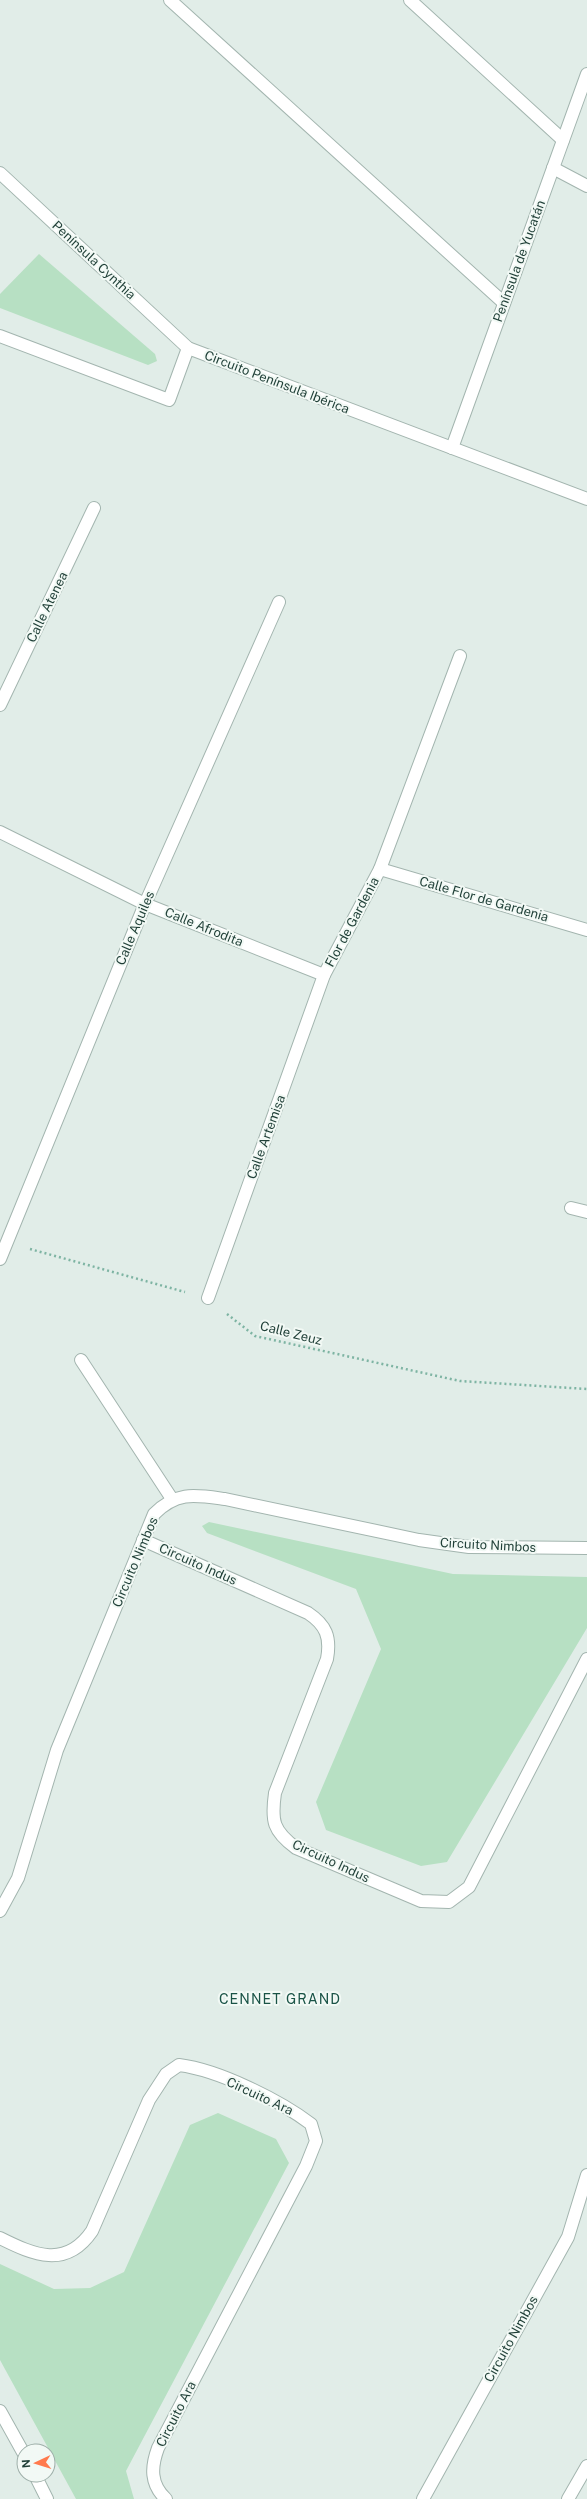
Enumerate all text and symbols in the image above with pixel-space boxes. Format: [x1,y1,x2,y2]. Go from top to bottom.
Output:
street label: Península de Yucatán [490,198,548,324]
street label: Península Cynthia [49,218,139,302]
street label: Circuito Península Ibérica [203,347,351,417]
street label: Calle Atenea [23,569,71,645]
street label: Calle Flor de Gardenia [418,873,550,925]
street label: Flor de Gardenia [322,874,382,970]
street label: Calle Aquiles [113,889,157,967]
street label: Calle Afrodita [163,904,245,950]
street label: Calle Artemisa [244,1093,288,1181]
street label: Calle Zeuz [259,1318,323,1348]
street label: Circuito Nimbos [109,1515,161,1609]
street label: Circuito Nimbos [439,1535,537,1555]
street label: Circuito Indus [157,1540,239,1588]
street label: Circuito Indus [290,1837,372,1885]
district label: CENNET GRAND [219,1991,341,2007]
street label: Circuito Ara [224,2074,296,2118]
street label: Circuito Nimbos [481,2293,541,2385]
street label: Circuito Ara [153,2379,199,2449]
north arrow [16,2443,56,2483]
text: N [20,2459,32,2468]

